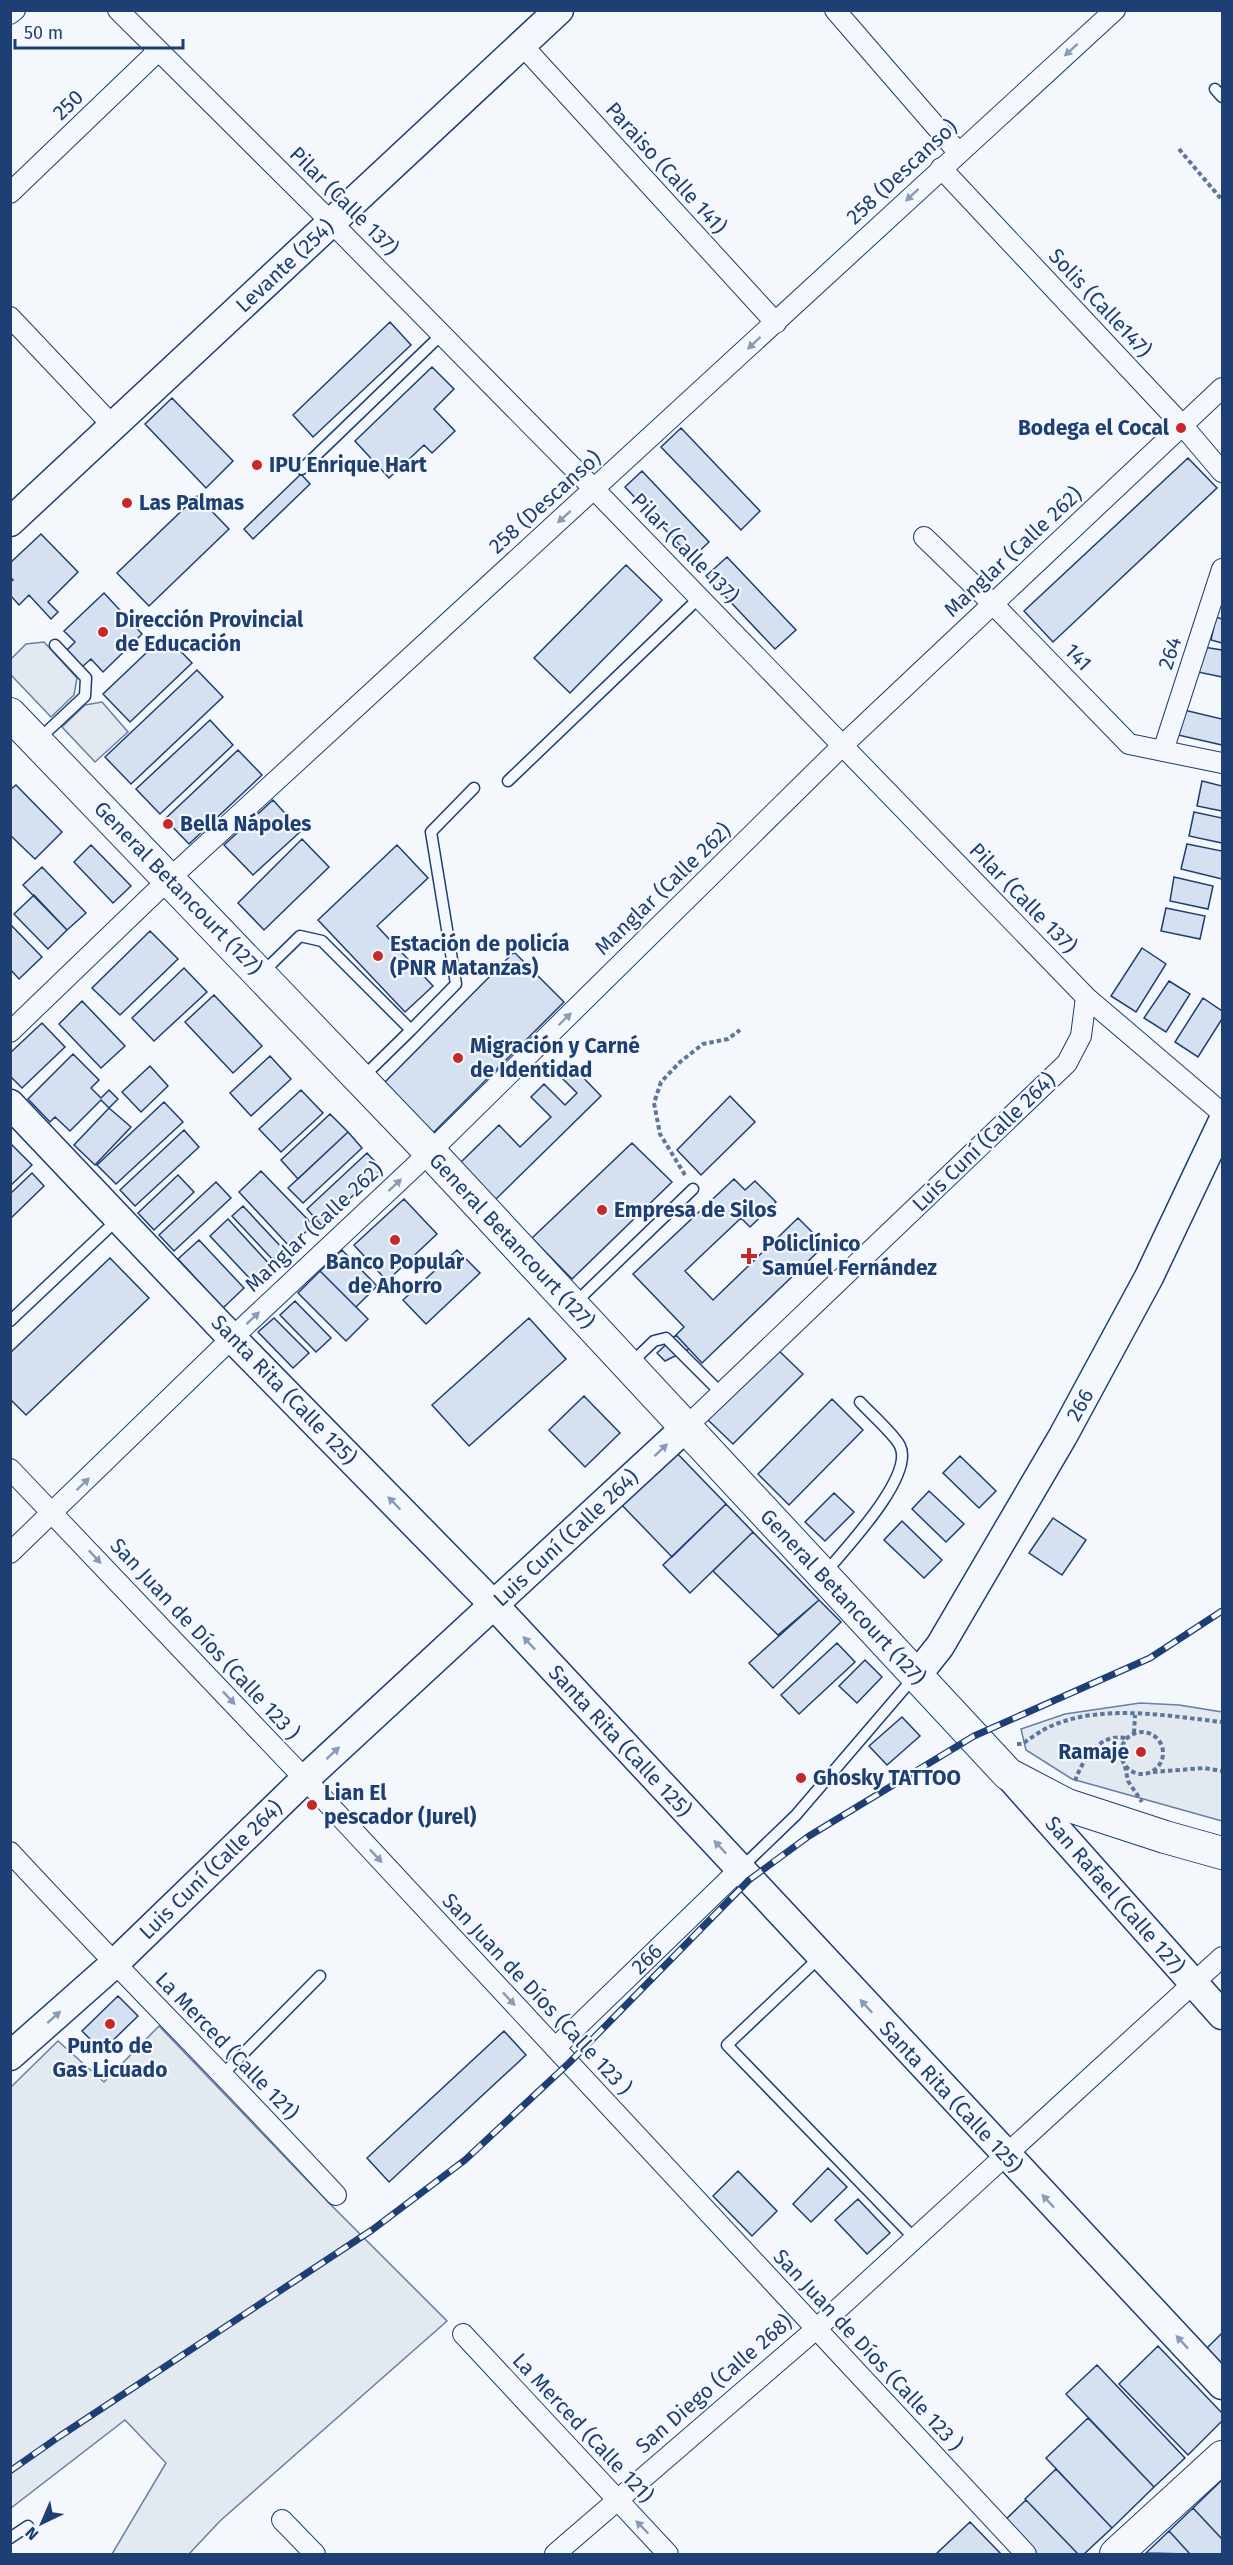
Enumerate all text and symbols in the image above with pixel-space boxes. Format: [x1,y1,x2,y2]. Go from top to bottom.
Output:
scale bar [15,12,183,50]
text: 50 m [24,22,63,44]
one-way arrow [1064,43,1079,57]
street label: 250 [47,84,89,126]
street label: Paraiso (Calle 141) [600,97,732,239]
street label: 258 (Descanso) [841,114,963,230]
street label: Pilar (Calle 137) [284,141,404,261]
one-way arrow [905,188,919,202]
street label: Levante (254) [230,214,340,318]
street label: Solis (Calle147) [1043,243,1157,363]
one-way arrow [747,335,761,349]
place label: Bodega el Cocal [1018,415,1170,441]
marker: Bodega el Cocal [1174,421,1188,435]
street label: 258 (Descanso) [484,445,606,559]
place label: IPU Enrique Hart [269,452,428,478]
marker: IPU Enrique Hart [250,458,264,472]
street label: Manglar (Calle 262) [939,481,1087,623]
street label: Pilar (Calle 137) [626,487,744,609]
place label: Las Palmas [139,490,244,516]
marker: Las Palmas [120,496,134,510]
one-way arrow [557,510,572,523]
place label: Dirección Provincial de Educación [115,607,304,657]
marker: Dirección Provincial de Educación [96,625,110,639]
street label: 264 [1153,633,1187,673]
street label: 141 [1059,638,1097,676]
street label: General Betancourt (127) [88,796,268,980]
place label: Bella Nápoles [180,811,312,837]
marker: Bella Nápoles [161,817,175,831]
street label: Manglar (Calle 262) [589,817,737,961]
street label: Pilar (Calle 137) [964,837,1082,959]
place label: Estación de policía (PNR Matanzas) [390,931,569,981]
marker: Estación de policía (PNR Matanzas) [371,949,385,963]
one-way arrow [557,1013,571,1027]
place label: Migración y Carné de Identidad [470,1033,640,1083]
marker: Migración y Carné de Identidad [451,1051,465,1065]
street label: Luis Cuní (Calle 264) [907,1067,1061,1217]
street label: General Betancourt (127) [424,1148,600,1334]
street label: Manglar (Calle 262) [240,1156,388,1298]
one-way arrow [387,1178,401,1192]
place label: Empresa de Silos [614,1197,777,1223]
marker: Empresa de Silos [595,1203,609,1217]
place label: Policlínico Samuel Fernández [762,1231,937,1281]
marker: Banco Popular de Ahorro [388,1233,402,1247]
marker: Policlínico Samuel Fernández [740,1247,758,1265]
place label: Banco Popular de Ahorro [326,1249,465,1299]
street label: Santa Rita (Calle 125) [206,1310,362,1470]
one-way arrow [245,1311,260,1325]
street label: 266 [1061,1384,1099,1426]
one-way arrow [653,1444,668,1457]
street label: Luis Cuní (Calle 264) [488,1464,644,1612]
one-way arrow [75,1477,89,1491]
one-way arrow [387,1496,401,1510]
street label: General Betancourt (127) [755,1504,931,1690]
street label: San Juan de Díos (Calle 123 ) [105,1533,305,1745]
one-way arrow [87,1549,101,1563]
one-way arrow [523,1636,536,1651]
street label: Santa Rita (Calle 125) [543,1660,697,1822]
one-way arrow [222,1691,236,1706]
place label: Ramaje [1058,1739,1129,1765]
marker: Ramaje [1134,1745,1148,1759]
one-way arrow [325,1746,340,1760]
place label: Ghosky TATTOO [813,1765,961,1791]
marker: Ghosky TATTOO [794,1771,808,1785]
place label: Lian El pescador (Jurel) [324,1780,476,1830]
street label: Luis Cuní (Calle 264) [134,1795,288,1945]
marker: Lian El pescador (Jurel) [305,1798,319,1812]
street label: San Rafael (Calle 127) [1040,1811,1190,1979]
one-way arrow [714,1840,727,1855]
one-way arrow [369,1849,383,1863]
street label: San Juan de Díos (Calle 123 ) [437,1888,637,2100]
street label: 266 [626,1938,668,1980]
street label: La Merced (Calle 121) [150,1967,304,2125]
one-way arrow [502,1991,515,2006]
one-way arrow [860,1999,873,2014]
one-way arrow [46,2011,61,2024]
street label: Santa Rita (Calle 125) [874,2016,1028,2178]
marker: Punto de Gas Licuado [103,2017,117,2031]
place label: Punto de Gas Licuado [53,2033,167,2083]
one-way arrow [1042,2194,1056,2208]
street label: San Juan de Díos (Calle 123 ) [768,2244,968,2456]
street label: San Diego (Calle 268) [630,2309,798,2459]
one-way arrow [1176,2336,1190,2350]
street label: La Merced (Calle 121) [507,2348,659,2508]
north arrow [12,2493,72,2553]
one-way arrow [635,2520,649,2535]
text: N [22,2523,42,2544]

